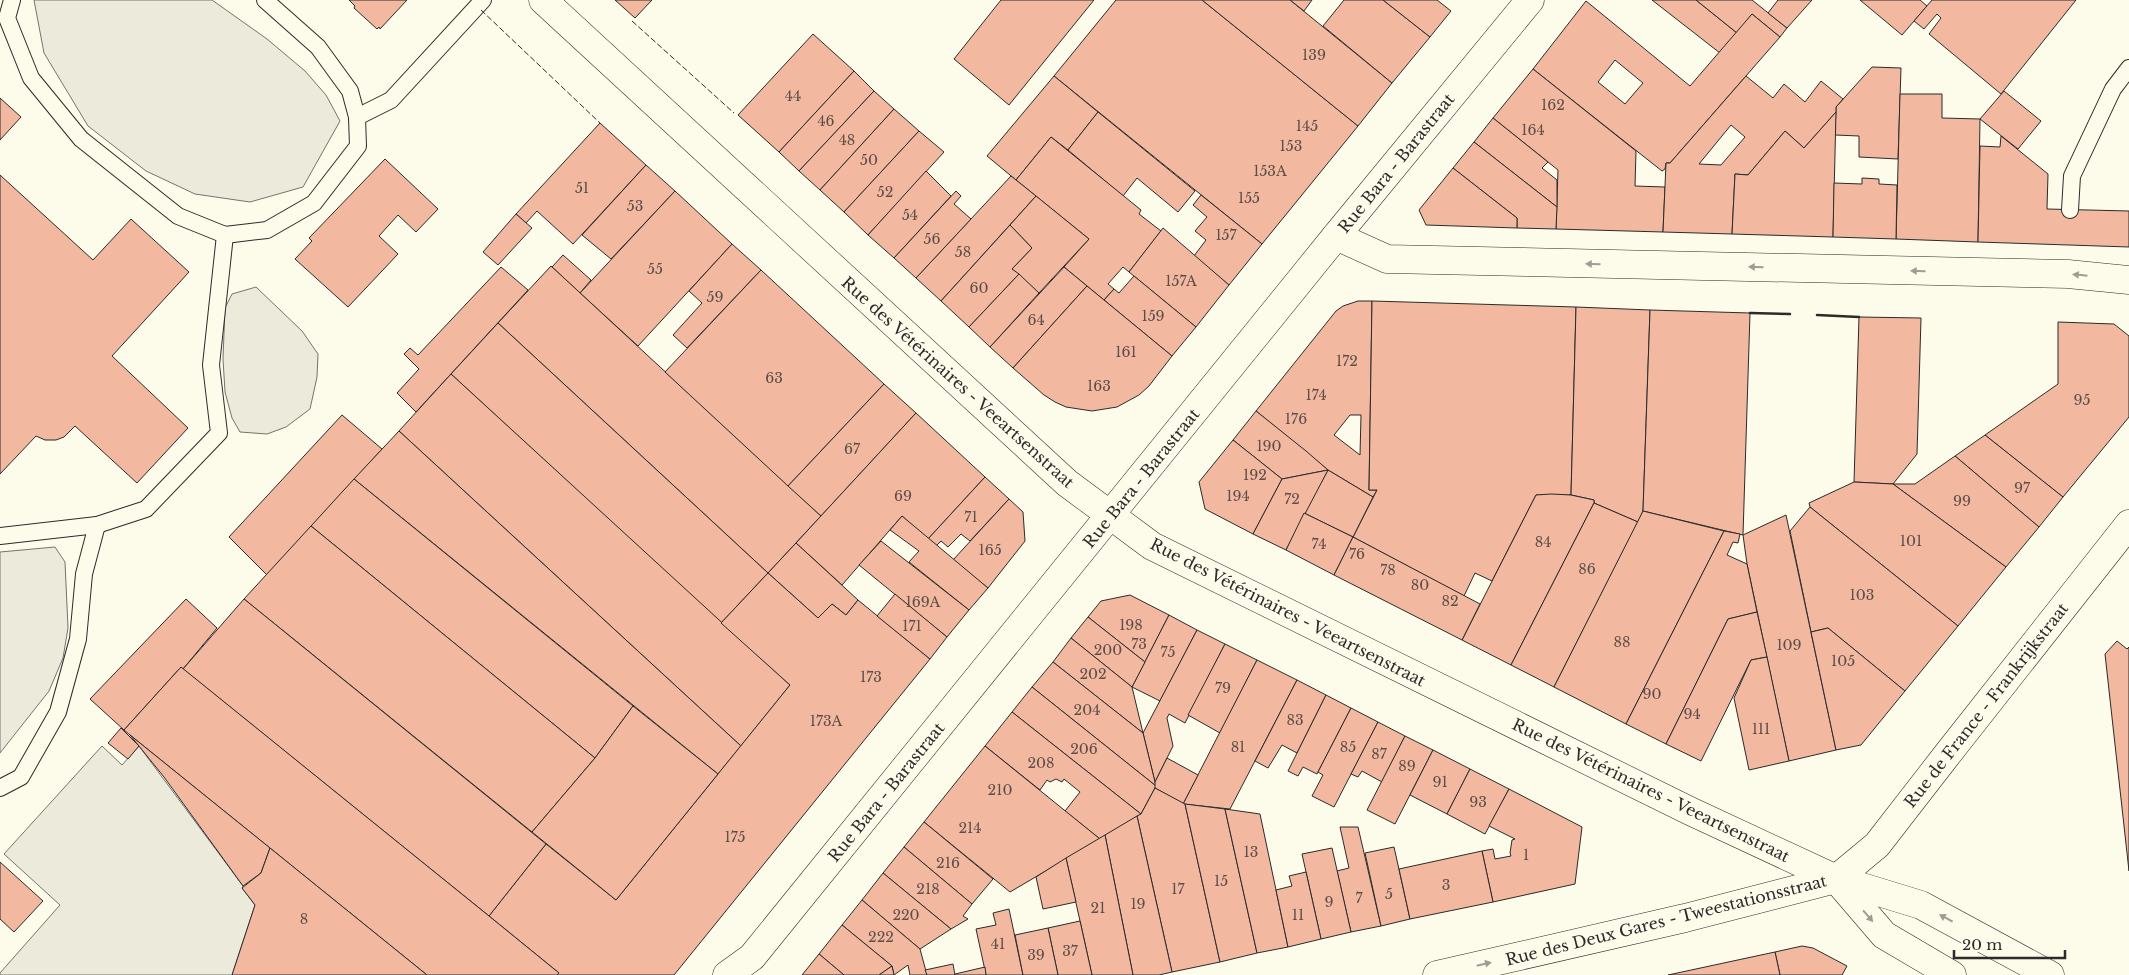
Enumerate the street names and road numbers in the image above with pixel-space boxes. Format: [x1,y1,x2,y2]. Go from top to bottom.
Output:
street label: Rue Bara - Barastraat [1334,89,1458,237]
street label: Rue des Vétérinaires - Veeartsenstraat [837,272,1079,492]
street label: Rue Bara - Barastraat [1079,404,1203,552]
street label: Rue des Vétérinaires - Veeartsenstraat [1147,534,1429,690]
street label: Rue de France - Frankrijkstraat [1900,599,2072,811]
street label: Rue des Vétérinaires - Veeartsenstraat [1509,714,1793,866]
street label: Rue Bara - Barastraat [824,718,948,866]
street label: Rue des Deux Gares - Tweestationsstraat [1503,870,1829,970]

